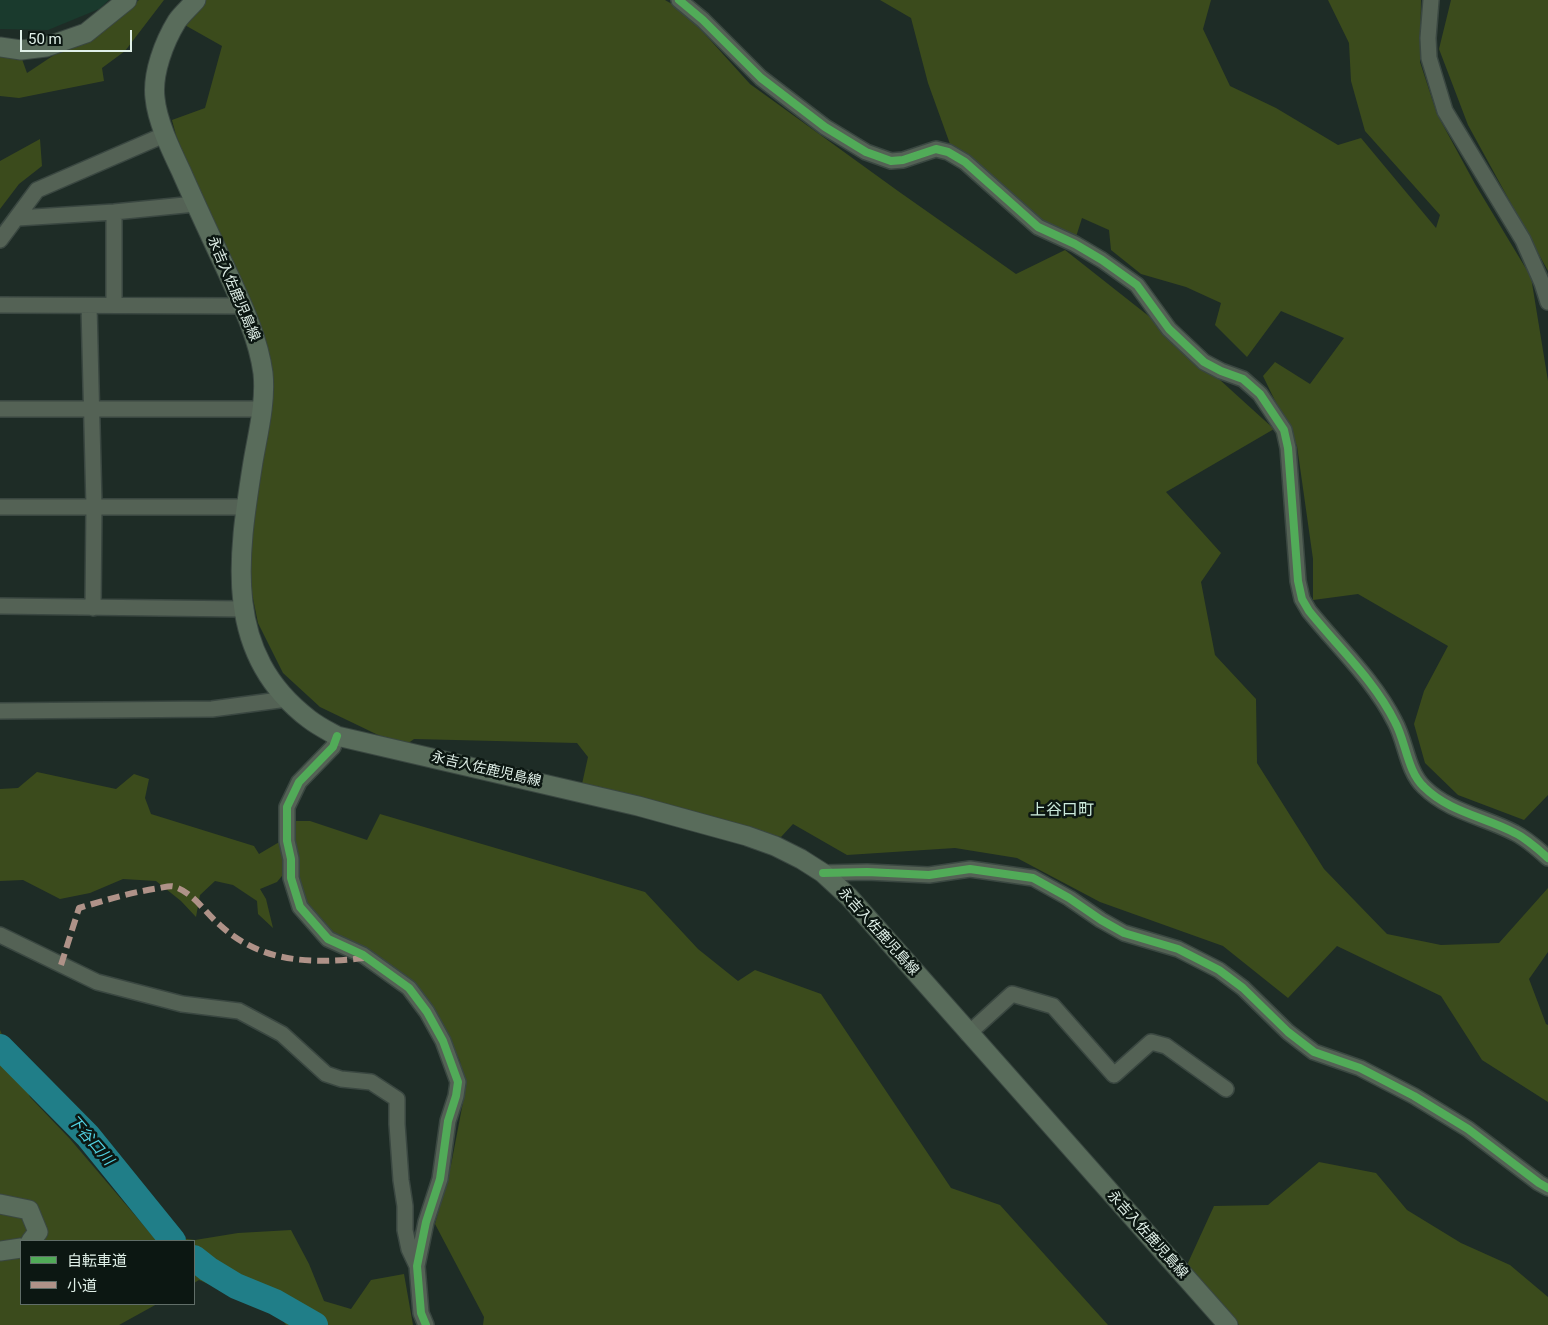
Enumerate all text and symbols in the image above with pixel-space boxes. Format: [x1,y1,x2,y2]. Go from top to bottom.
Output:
scale bar [22,20,135,52]
text: 50 m [28,30,62,48]
street label: 永吉入佐鹿児島線 [203,234,263,344]
street label: 永吉入佐鹿児島線 [430,749,542,791]
district label: 上谷口町 [1030,801,1094,821]
street label: 永吉入佐鹿児島線 [834,885,922,979]
water label: 下谷口川 [64,1112,116,1170]
street label: 永吉入佐鹿児島線 [1103,1188,1191,1282]
legend [20,1240,195,1305]
text: 自転車道 [67,1252,127,1270]
text: 小道 [67,1277,97,1295]

